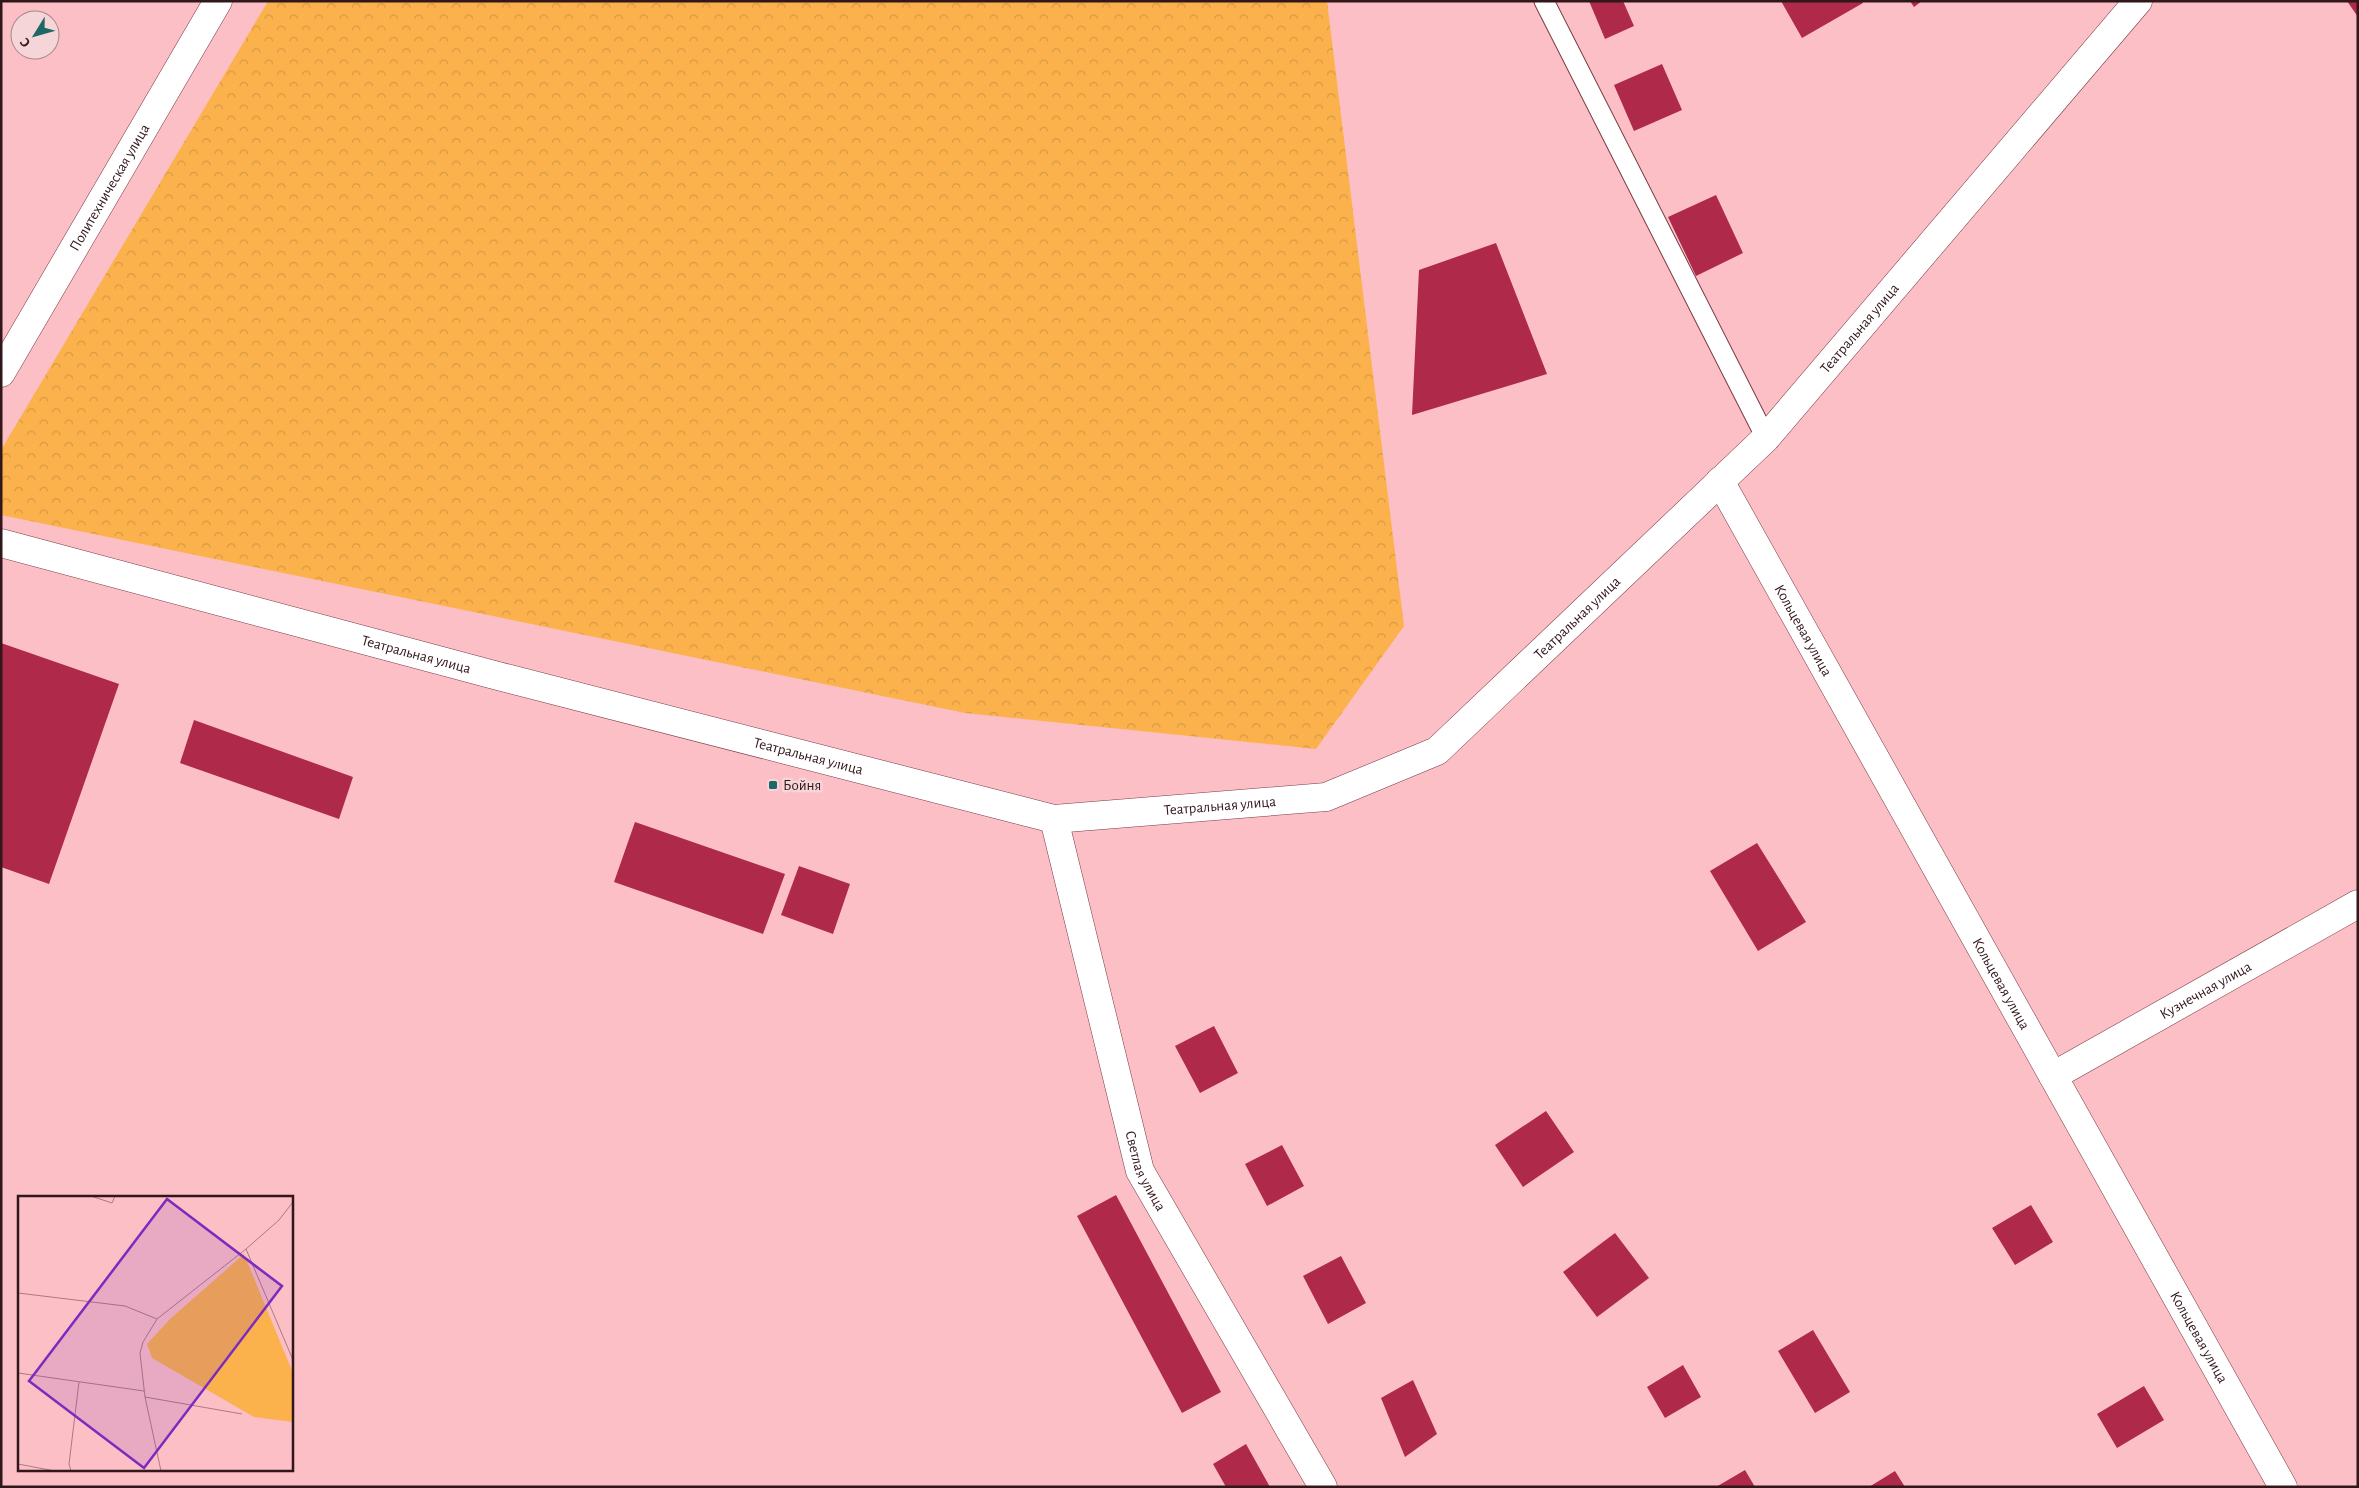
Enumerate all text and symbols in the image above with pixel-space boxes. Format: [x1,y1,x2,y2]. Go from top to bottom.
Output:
north arrow [10,10,60,60]
text: С [17,35,33,50]
street label: Политехническая улица [67,121,153,254]
street label: Театральная улица [1818,281,1902,376]
street label: Театральная улица [1531,574,1624,662]
street label: Кольцевая улица [1771,582,1835,679]
street label: Театральная улица [360,633,473,676]
street label: Театральная улица [752,735,865,778]
place label: Бойня [783,778,821,793]
marker: Бойня [767,779,779,791]
street label: Театральная улица [1163,794,1277,818]
street label: Кольцевая улица [1969,935,2033,1032]
street label: Кузнечная улица [2157,959,2254,1022]
street label: Светлая улица [1122,1129,1168,1214]
inset map [18,1196,292,1470]
street label: Кольцевая улица [2167,1289,2230,1386]

